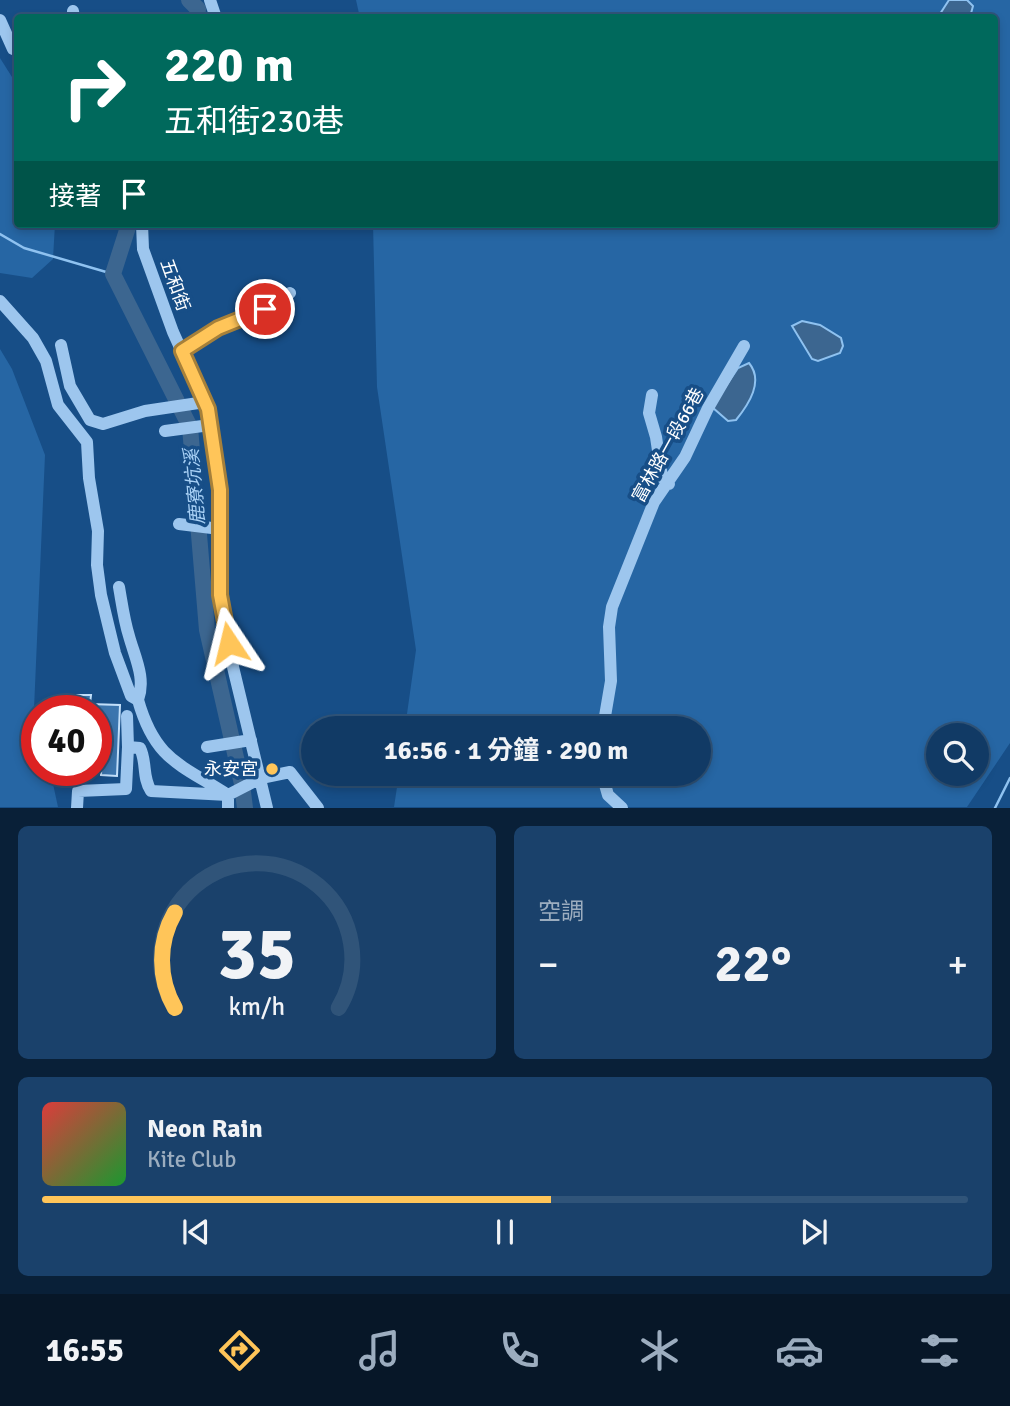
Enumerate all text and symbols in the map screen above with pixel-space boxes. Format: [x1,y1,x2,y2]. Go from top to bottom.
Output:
text: 220 m [164,35,294,95]
icon: right [49,42,140,133]
text: 五和街230巷 [164,102,344,141]
icon: arrive [115,175,153,213]
text: 接著 [49,181,101,213]
street label: 五和街 [155,256,195,314]
pin [235,279,295,339]
icon: arrive [246,290,284,328]
street label: 富林路一段66巷 [627,384,709,506]
water label: 鹿寮坑溪 [179,445,210,526]
position arrow [192,606,266,680]
speed limit sign: 40 [21,695,112,786]
map controls [926,723,989,786]
button: search [926,723,989,786]
text: 16:56 · 1 分鐘 · 290 m [384,735,628,767]
place label: 永安宮 [204,758,258,780]
marker: 永安宮 [264,761,280,777]
text: 空調 [538,897,584,926]
text: 35 [218,911,296,1000]
text: 22° [715,932,791,996]
text: − [538,941,559,988]
text: + [947,941,968,988]
text: km/h [229,991,285,1022]
text: Neon Rain [147,1113,263,1145]
text: Kite Club [147,1145,236,1174]
icon: previous [177,1213,215,1251]
icon: pause [486,1213,524,1251]
icon: next [795,1213,833,1251]
icon: directions [215,1326,264,1375]
icon: music [355,1326,404,1375]
icon: phone [495,1326,544,1375]
icon: climate [635,1326,684,1375]
icon: car [775,1326,824,1375]
icon: filters [915,1326,964,1375]
text: 16:55 [46,1331,124,1370]

